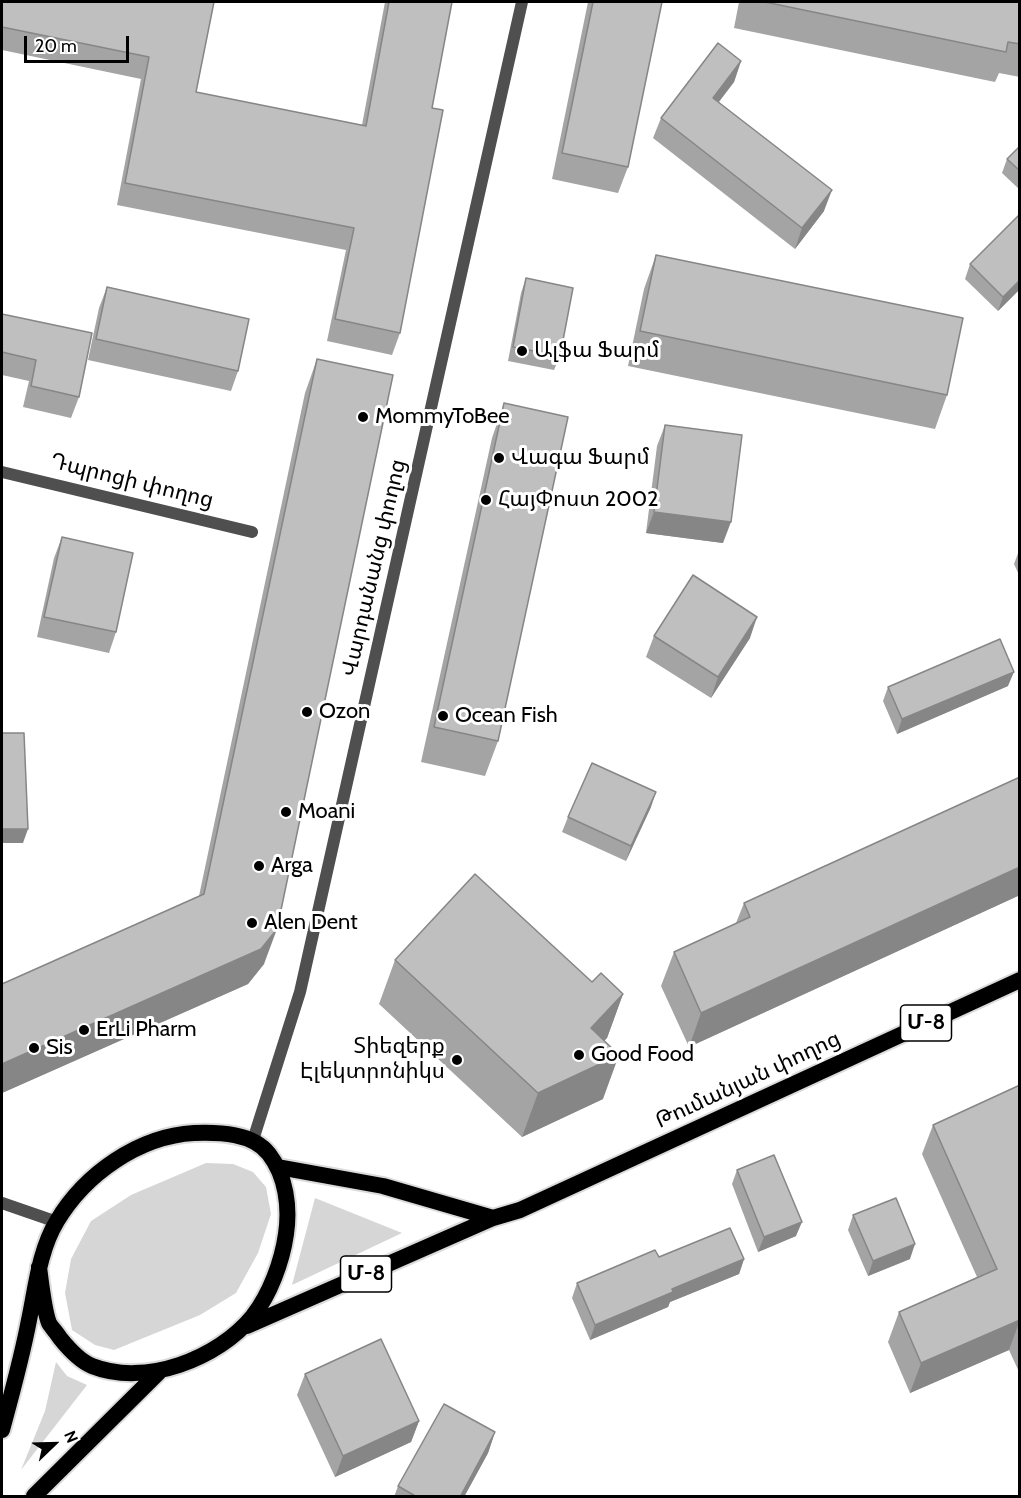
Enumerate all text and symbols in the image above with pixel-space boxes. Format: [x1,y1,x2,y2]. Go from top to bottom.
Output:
scale bar [27,24,132,62]
text: 20 m [35,35,77,57]
place label: Ալֆա Ֆարմ [534,338,659,364]
marker: Ալֆա Ֆարմ [515,344,529,358]
place label: MommyToBee [375,404,509,430]
marker: MommyToBee [356,410,370,424]
place label: Վագա Ֆարմ [511,445,650,471]
street label: Դպրոցի փողոց [48,448,216,514]
marker: Վագա Ֆարմ [492,451,506,465]
street label: Վարդանանց փողոց [336,457,412,679]
place label: ՀայՓոստ 2002 [498,487,659,513]
marker: ՀայՓոստ 2002 [479,493,493,507]
place label: Ozon [319,699,370,725]
place label: Ocean Fish [455,703,558,729]
marker: Ozon [300,705,314,719]
marker: Ocean Fish [436,709,450,723]
place label: Moani [298,799,355,825]
marker: Moani [279,805,293,819]
place label: Arga [271,853,313,879]
marker: Arga [252,859,266,873]
place label: Alen Dent [264,910,358,936]
marker: Alen Dent [245,916,259,930]
road number: Մ-8 [900,1005,952,1041]
place label: ErLi Pharm [96,1017,196,1043]
marker: ErLi Pharm [77,1023,91,1037]
street label: Թումանյան փողոց [651,1026,845,1134]
place label: Տիեզերք Էլեկտրոնիկս [300,1034,445,1086]
place label: Sis [46,1035,72,1061]
marker: Sis [27,1041,41,1055]
place label: Good Food [591,1042,694,1068]
marker: Good Food [572,1048,586,1062]
marker: Տիեզերք Էլեկտրոնիկս [450,1053,464,1067]
road number: Մ-8 [340,1256,392,1292]
north arrow [24,1414,84,1474]
text: N [60,1428,82,1446]

